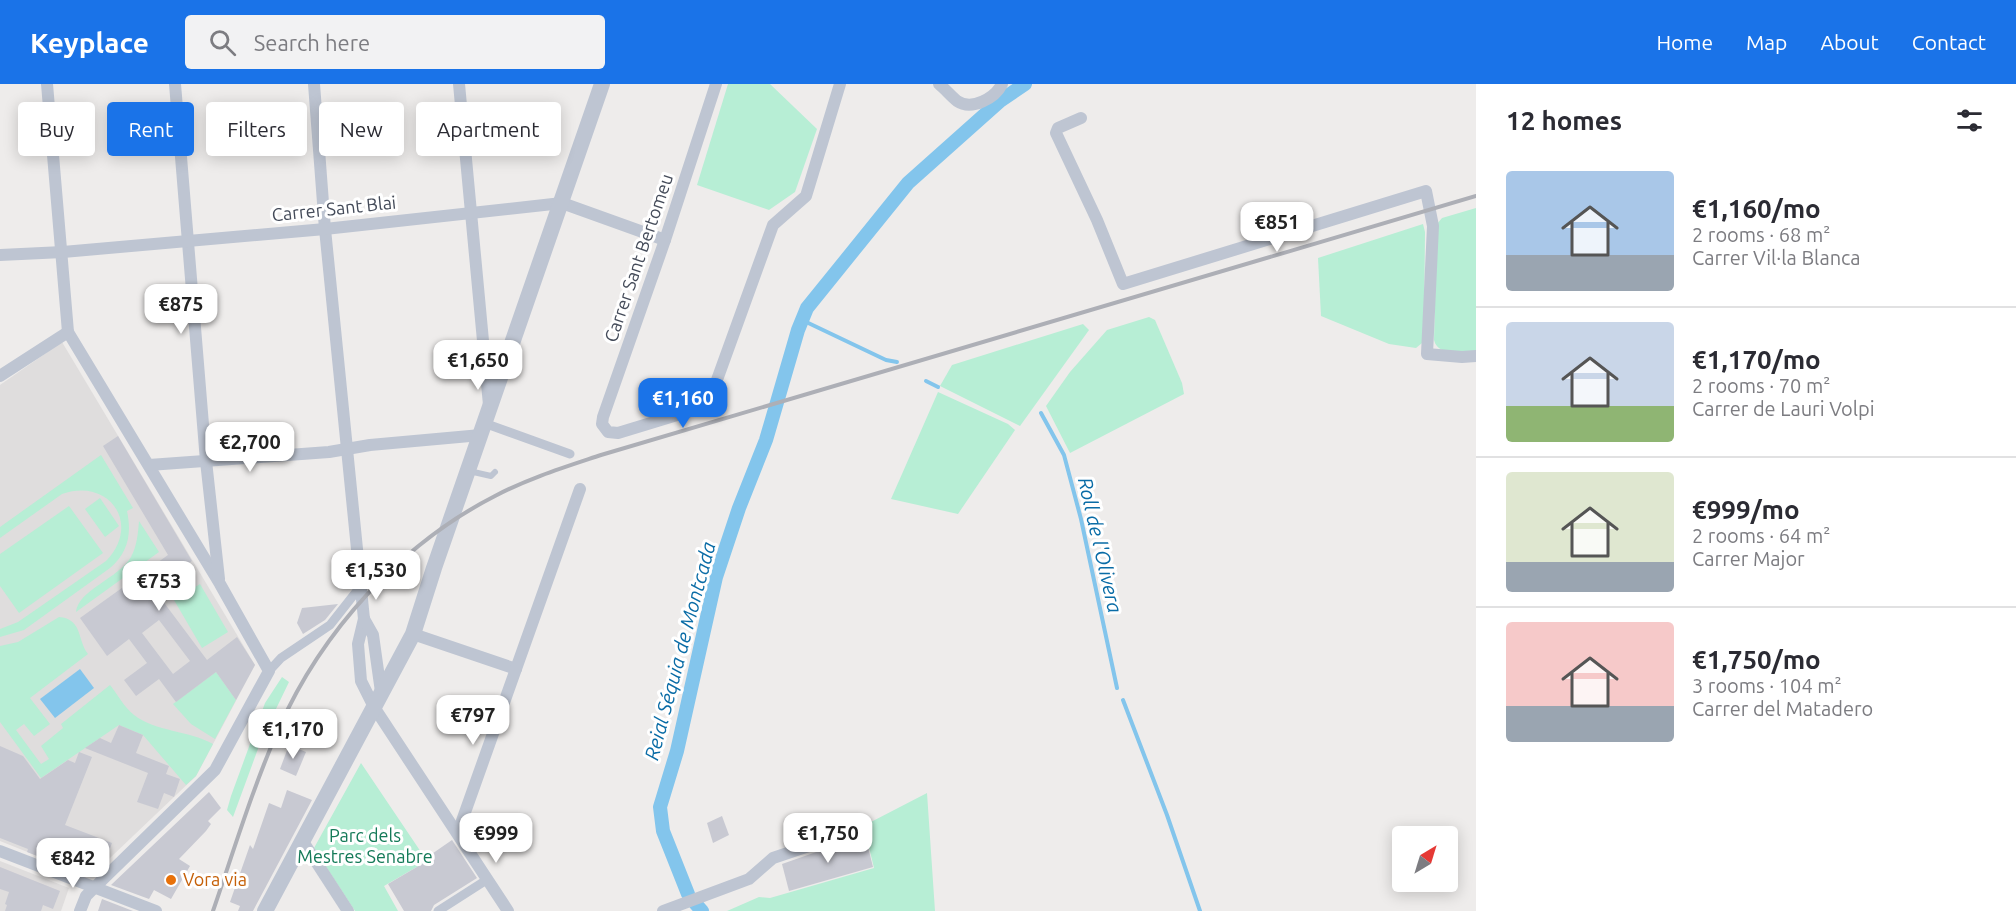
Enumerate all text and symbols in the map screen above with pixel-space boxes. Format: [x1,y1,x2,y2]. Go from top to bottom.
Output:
search box [185,15,605,69]
icon: search [206,26,239,59]
text: Keyplace [30,27,149,58]
text: Search here [254,30,370,55]
text: Home [1656,30,1713,54]
text: Map [1746,30,1787,54]
text: About [1820,30,1879,54]
text: Contact [1912,30,1986,54]
chip: Buy [18,102,95,156]
chip: Rent [107,102,194,156]
chip: Filters [206,102,307,156]
chip: New [319,102,404,156]
chip: Apartment [416,102,561,156]
icon: filters [1953,104,1986,137]
text: 12 homes [1506,106,1622,135]
street label: Carrer Sant Bertomeu [600,171,676,344]
street label: Carrer Sant Blai [271,192,397,224]
text: €1,160/mo [1692,194,1821,223]
icon: home [1554,195,1626,267]
pin: €851 [1241,202,1313,253]
text: €851 [1254,210,1300,233]
text: 2 rooms · 68 m² [1692,223,1830,246]
text: Carrer Vil·la Blanca [1692,246,1861,269]
pin: €875 [145,284,217,335]
text: €875 [158,292,204,315]
pin: €1,650 [429,340,527,391]
text: €1,170/mo [1692,345,1821,374]
icon: home [1554,346,1626,418]
text: €1,650 [447,348,509,371]
text: 2 rooms · 70 m² [1692,374,1830,397]
pin: €1,160 [634,378,732,429]
text: €1,160 [652,386,714,409]
text: Carrer de Lauri Volpi [1692,397,1875,420]
pin: €2,700 [201,422,299,473]
text: €2,700 [219,430,281,453]
water label: Roll de l'Olivera [1074,475,1127,615]
text: €999/mo [1692,495,1800,524]
icon: home [1554,496,1626,568]
text: 2 rooms · 64 m² [1692,524,1830,547]
water label: Reial Séquia de Montcada [639,539,720,762]
text: Carrer Major [1692,547,1805,570]
pin: €1,530 [327,550,425,601]
text: €1,530 [345,558,407,581]
pin: €753 [123,561,195,612]
text: €753 [136,569,182,592]
text: €1,750/mo [1692,645,1821,674]
icon: home [1554,646,1626,718]
text: 3 rooms · 104 m² [1692,674,1842,697]
pin: €797 [437,695,509,746]
text: Carrer del Matadero [1692,697,1873,720]
text: €797 [450,703,496,726]
pin: €1,170 [244,709,342,760]
text: €1,170 [262,717,324,740]
pin: €999 [460,813,532,864]
pin: €1,750 [779,813,877,864]
text: €999 [473,821,519,844]
text: €1,750 [797,821,859,844]
park label: Parc dels Mestres Senabre [297,825,433,866]
north arrow [1392,826,1458,892]
map controls [1392,826,1458,892]
pin: €842 [37,838,109,889]
text: €842 [50,846,96,869]
place label: Vora via [183,869,247,889]
marker: Vora via [164,873,178,887]

